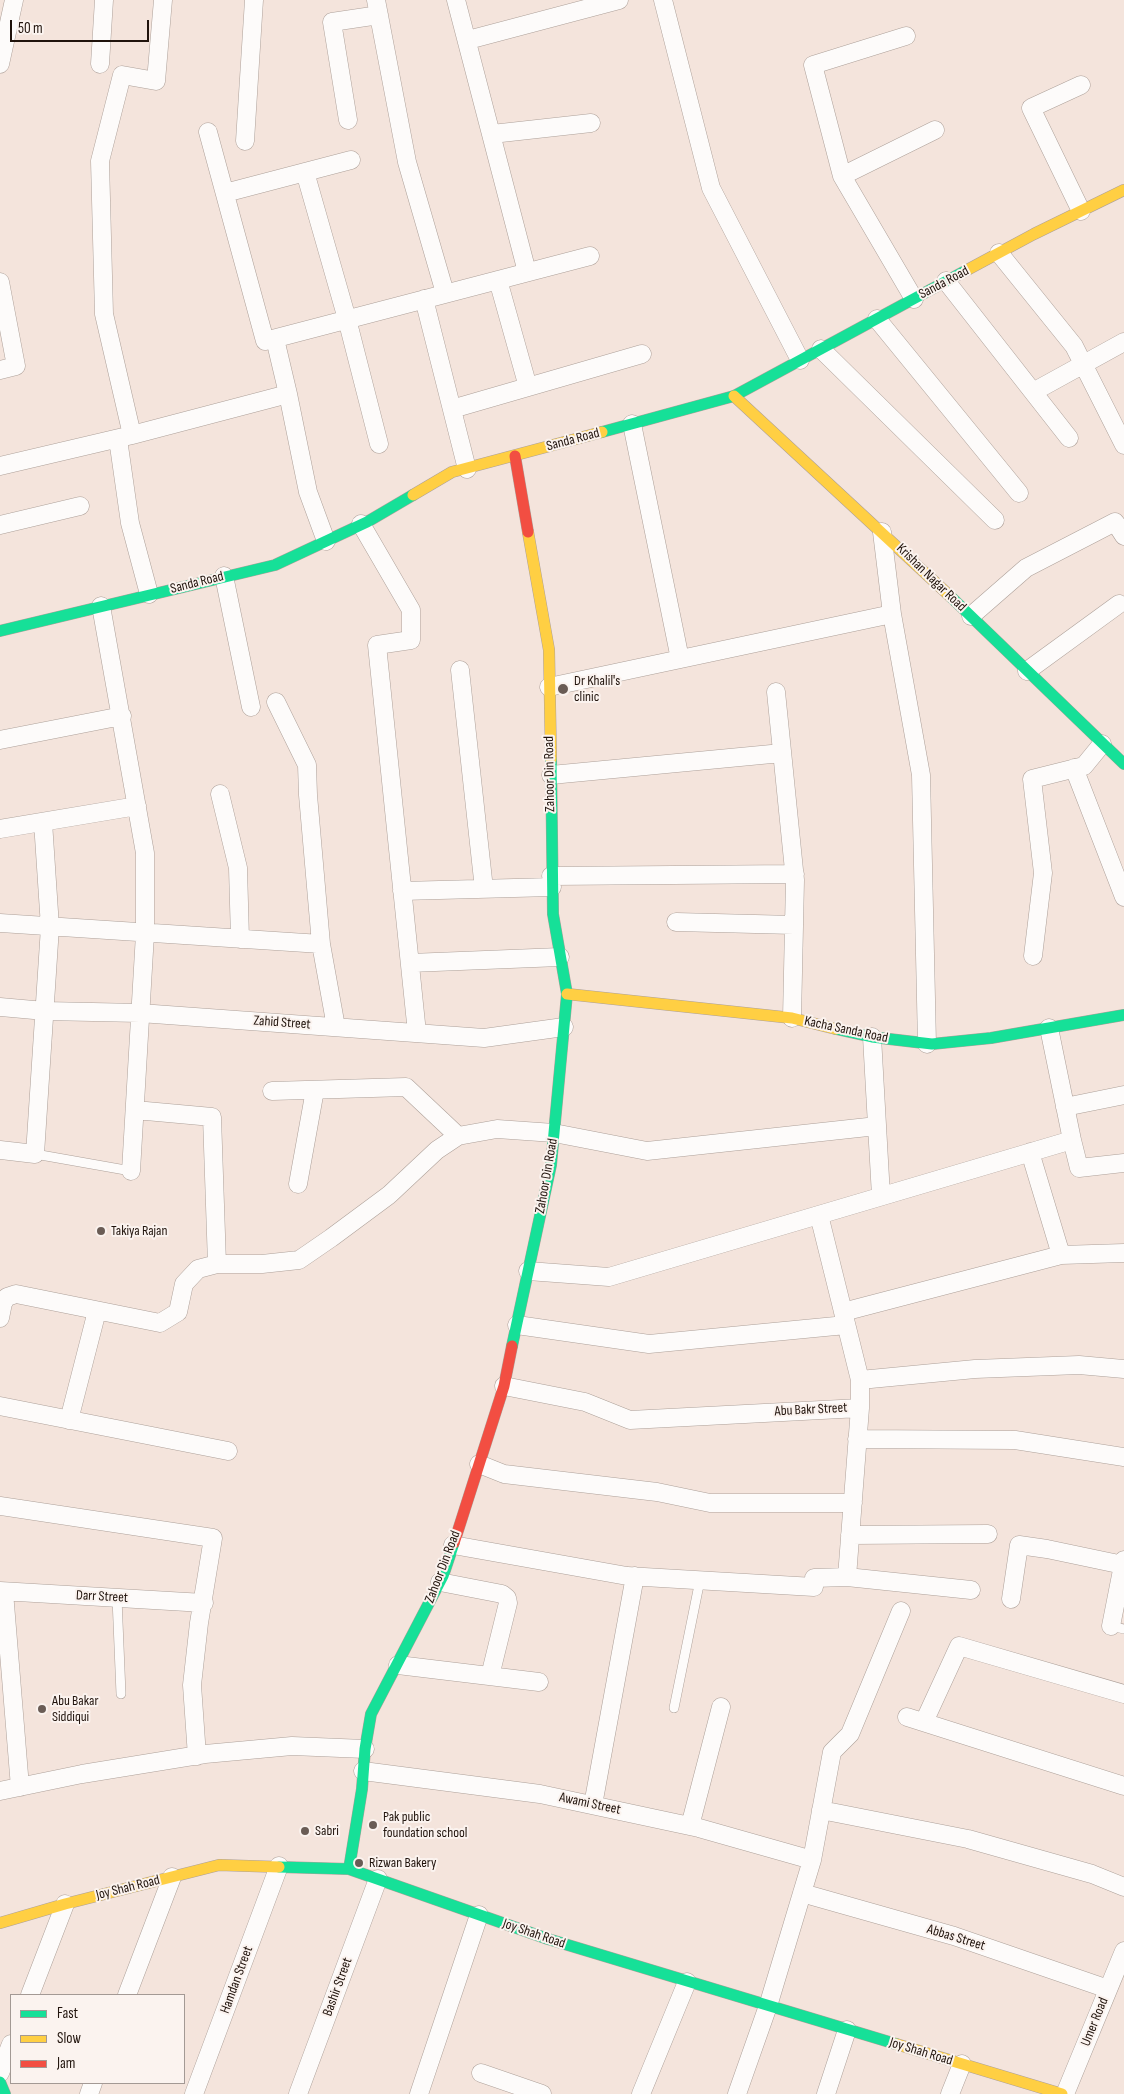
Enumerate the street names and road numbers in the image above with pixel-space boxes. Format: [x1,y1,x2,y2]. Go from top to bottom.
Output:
street label: Sanda Road [916,263,972,303]
street label: Sanda Road [545,425,601,455]
street label: Krishan Nagar Road [893,541,969,615]
street label: Sanda Road [169,568,225,598]
street label: Zahoor Din Road [541,736,559,812]
street label: Zahid Street [253,1013,311,1033]
street label: Kacha Sanda Road [803,1013,889,1047]
street label: Zahoor Din Road [532,1137,562,1215]
street label: Abu Bakr Street [774,1400,848,1420]
street label: Zahoor Din Road [422,1529,464,1605]
street label: Darr Street [76,1587,128,1607]
street label: Awami Street [558,1789,622,1819]
street label: Joy Shah Road [94,1872,162,1904]
street label: Joy Shah Road [500,1915,568,1953]
street label: Abbas Street [925,1921,987,1955]
street label: Hamdan Street [217,1944,257,2016]
street label: Bashir Street [320,1955,356,2019]
street label: Umer Road [1078,1995,1112,2049]
street label: Joy Shah Road [887,2034,955,2070]

